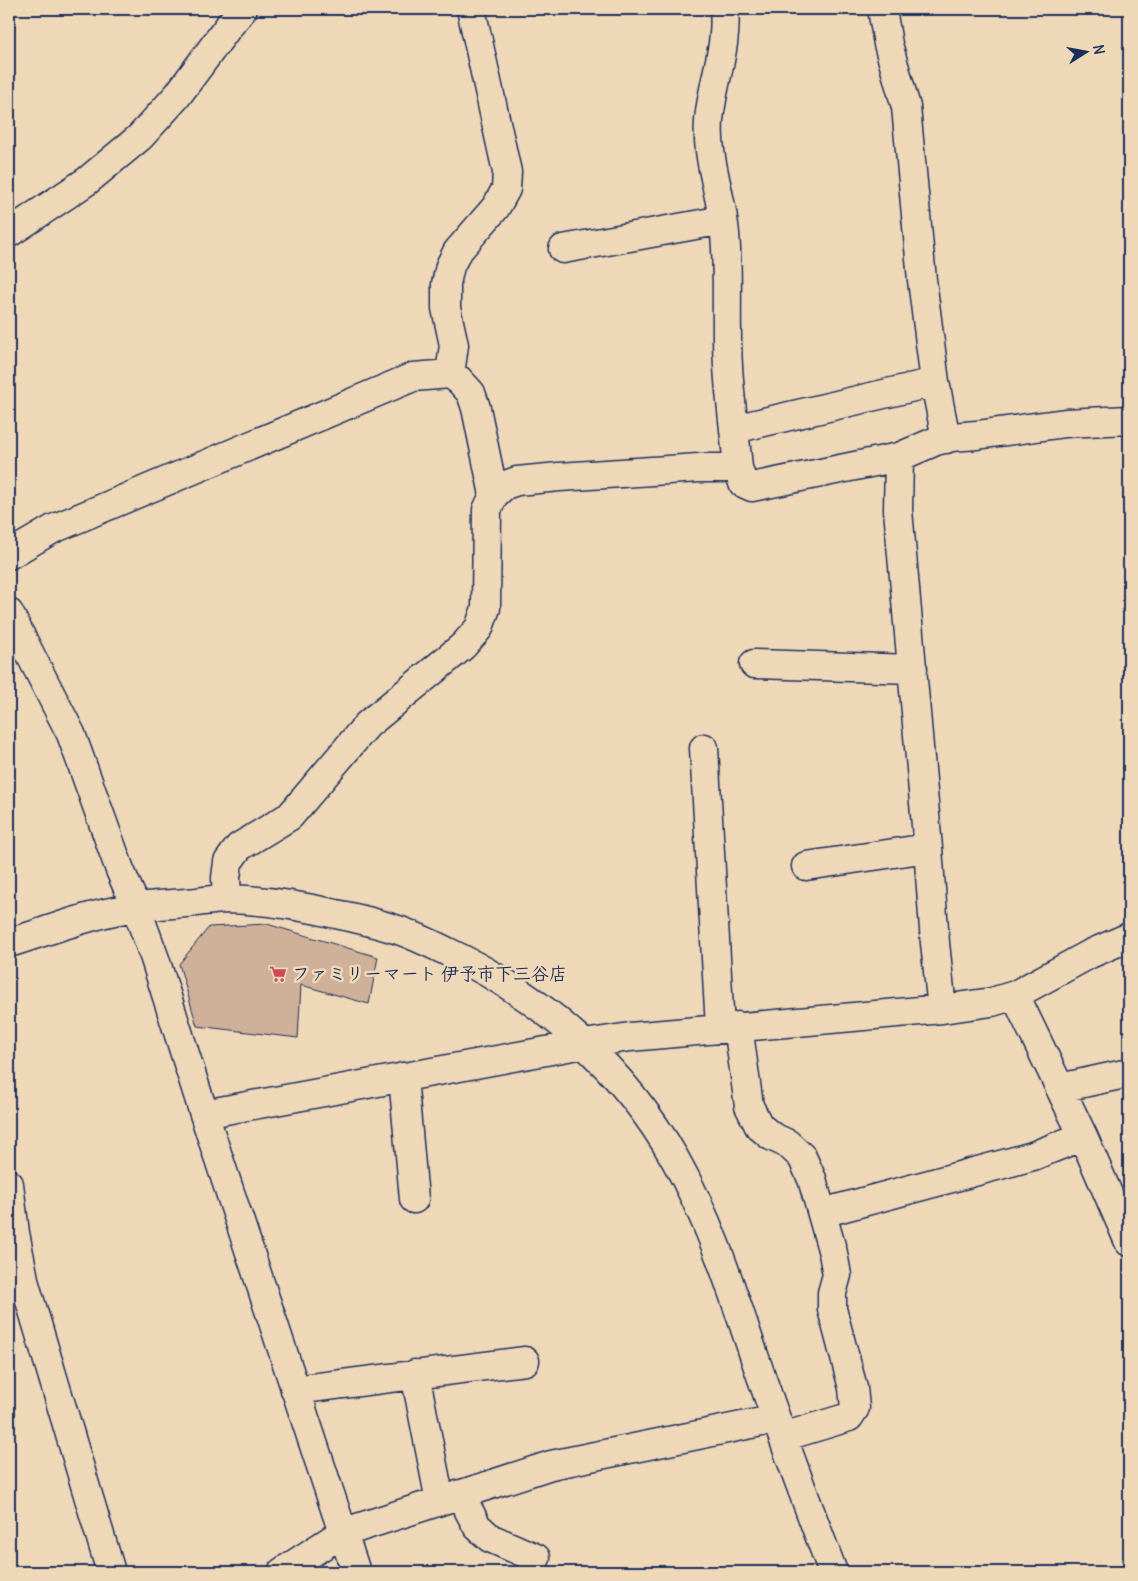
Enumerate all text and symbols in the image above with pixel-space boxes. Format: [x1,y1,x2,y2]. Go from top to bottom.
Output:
north arrow [1060,28,1110,78]
text: N [1089,43,1109,56]
place label: ファミリーマート 伊予市下三谷店 [292,962,567,985]
supermarket icon: ファミリーマート 伊予市下三谷店 [268,964,288,984]

